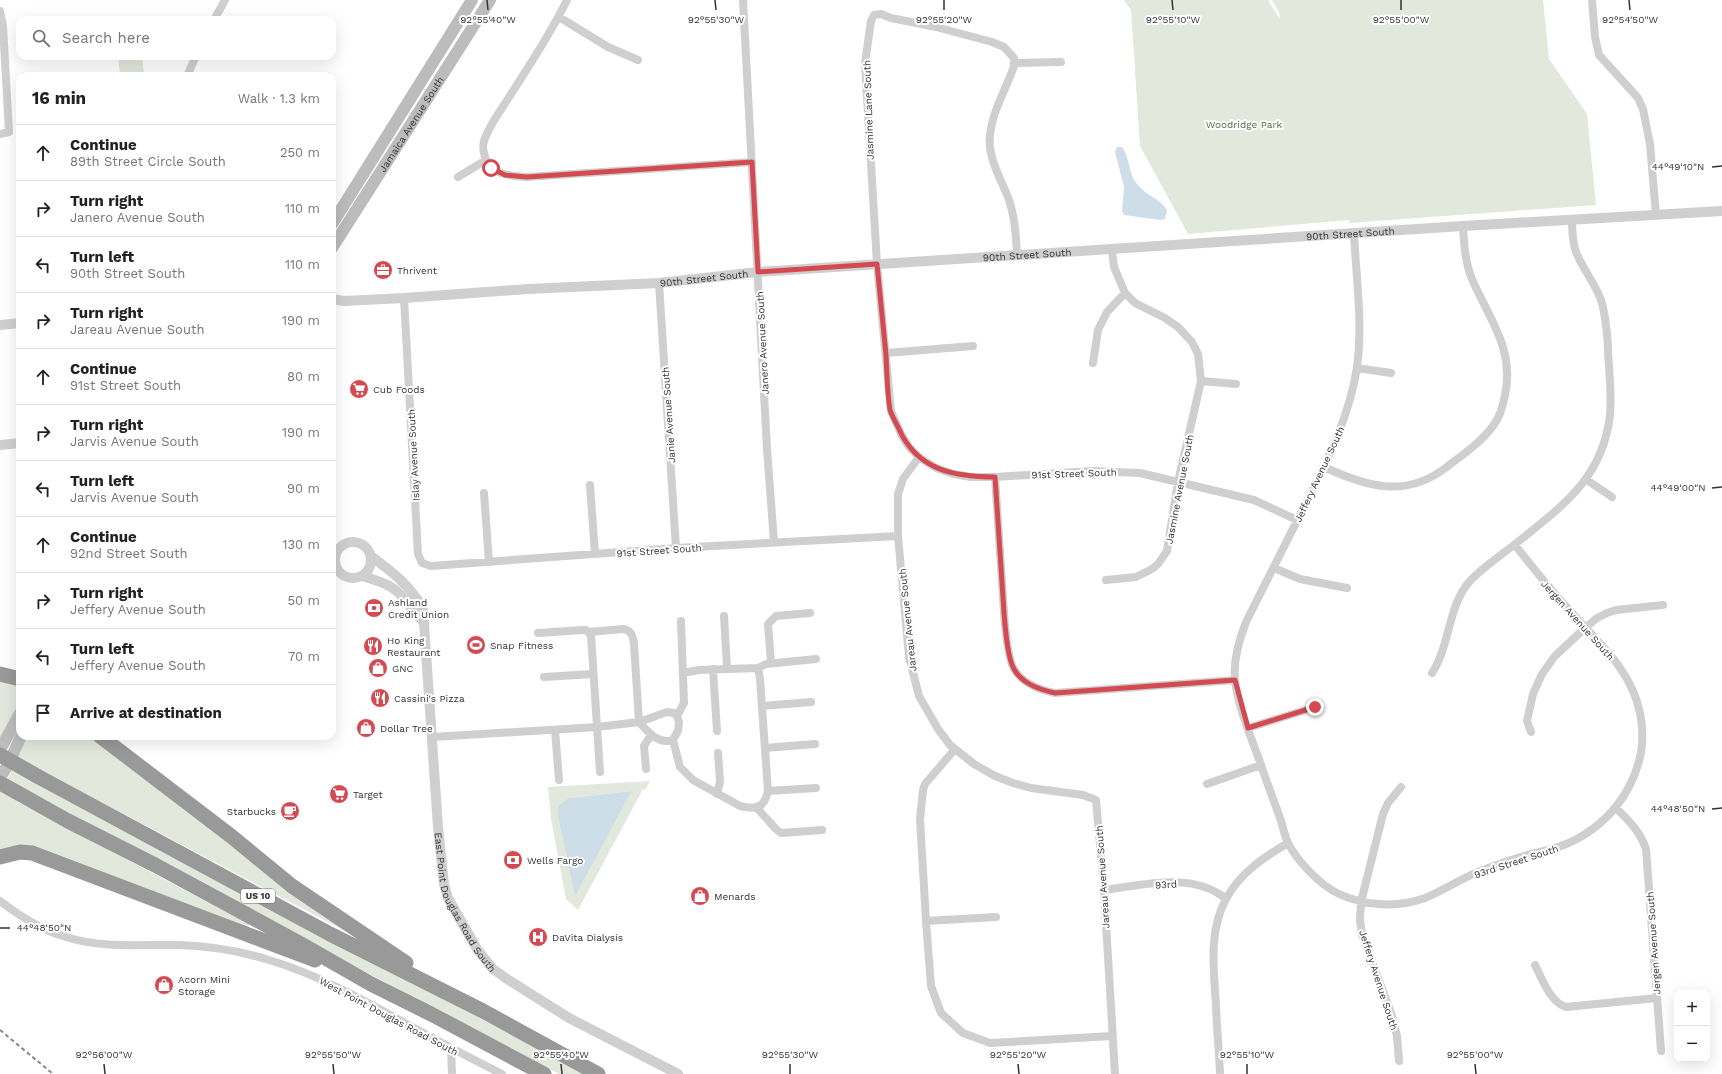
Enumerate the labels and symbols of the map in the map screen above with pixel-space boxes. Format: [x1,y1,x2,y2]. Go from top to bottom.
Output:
text: 92°55'40"W [460,14,516,25]
text: 92°55'30"W [688,14,745,25]
text: 92°55'20"W [916,14,973,25]
text: 92°55'10"W [1146,14,1201,25]
text: 92°55'00"W [1373,14,1430,25]
text: 92°54'50"W [1602,14,1658,25]
street label: Jasmine Lane South [861,60,876,160]
street label: Jamaica Avenue South [377,75,446,174]
park label: Woodridge Park [1206,119,1283,130]
route start [482,159,500,177]
text: 44°49'10"N [1652,161,1704,172]
street label: 90th Street South [1306,225,1395,242]
street label: 90th Street South [982,247,1072,263]
office icon: Thrivent [372,259,394,281]
place label: Thrivent [397,265,438,276]
street label: 90th Street South [659,268,749,289]
street label: Janero Avenue South [754,291,771,395]
street label: Janie Avenue South [660,366,677,463]
supermarket icon: Cub Foods [348,378,370,400]
place label: Cub Foods [373,384,425,395]
street label: Islay Avenue South [406,409,421,501]
street label: Jeffery Avenue South [1292,425,1347,524]
street label: Jasmine Avenue South [1163,433,1196,545]
street label: 91st Street South [1031,467,1117,480]
text: 44°49'00"N [1651,482,1706,493]
street label: 91st Street South [616,542,702,559]
street label: Jareau Avenue South [897,568,918,672]
street label: Jergen Avenue South [1539,578,1616,662]
bank icon: Ashland Credit Union [363,597,385,619]
place label: Ashland Credit Union [388,597,449,620]
sports icon: Snap Fitness [465,634,487,656]
restaurant icon: Ho King Restaurant [362,635,384,657]
place label: Ho King Restaurant [387,635,441,658]
place label: Snap Fitness [490,640,553,651]
shop icon: GNC [367,657,389,679]
place label: GNC [392,663,414,674]
restaurant icon: Cassini's Pizza [369,687,391,709]
place label: Cassini's Pizza [394,693,465,704]
route end [1306,698,1324,716]
shop icon: Dollar Tree [355,717,377,739]
place label: Dollar Tree [380,723,433,734]
supermarket icon: Target [328,783,350,805]
place label: Target [353,789,383,800]
cafe icon: Starbucks [279,800,301,822]
text: 44°48'50"N [1651,803,1705,814]
place label: Starbucks [227,806,276,817]
street label: Jareau Avenue South [1093,825,1112,929]
street label: East Point Douglas Road South [433,832,498,974]
street label: 93rd Street South [1473,843,1560,880]
bank icon: Wells Fargo [502,849,524,871]
place label: Wells Fargo [527,855,583,866]
street label: 93rd [1155,878,1177,891]
shop icon: Menards [689,885,711,907]
road number: US 10 [241,889,275,903]
place label: Menards [714,891,756,902]
street label: Jergen Avenue South [1644,891,1663,995]
text: 44°48'50"N [17,922,71,933]
hospital icon: DaVita Dialysis [527,926,549,948]
street label: Jeffery Avenue South [1357,929,1400,1032]
place label: DaVita Dialysis [552,932,623,943]
shop icon: Acorn Mini Storage [153,974,175,996]
place label: Acorn Mini Storage [178,974,230,997]
street label: West Point Douglas Road South [318,975,460,1058]
text: 92°56'00"W [76,1049,133,1060]
text: 92°55'50"W [305,1049,362,1060]
text: 92°55'40"W [533,1049,589,1060]
text: 92°55'30"W [762,1049,819,1060]
text: 92°55'20"W [990,1049,1047,1060]
text: 92°55'10"W [1220,1049,1275,1060]
text: 92°55'00"W [1447,1049,1504,1060]

